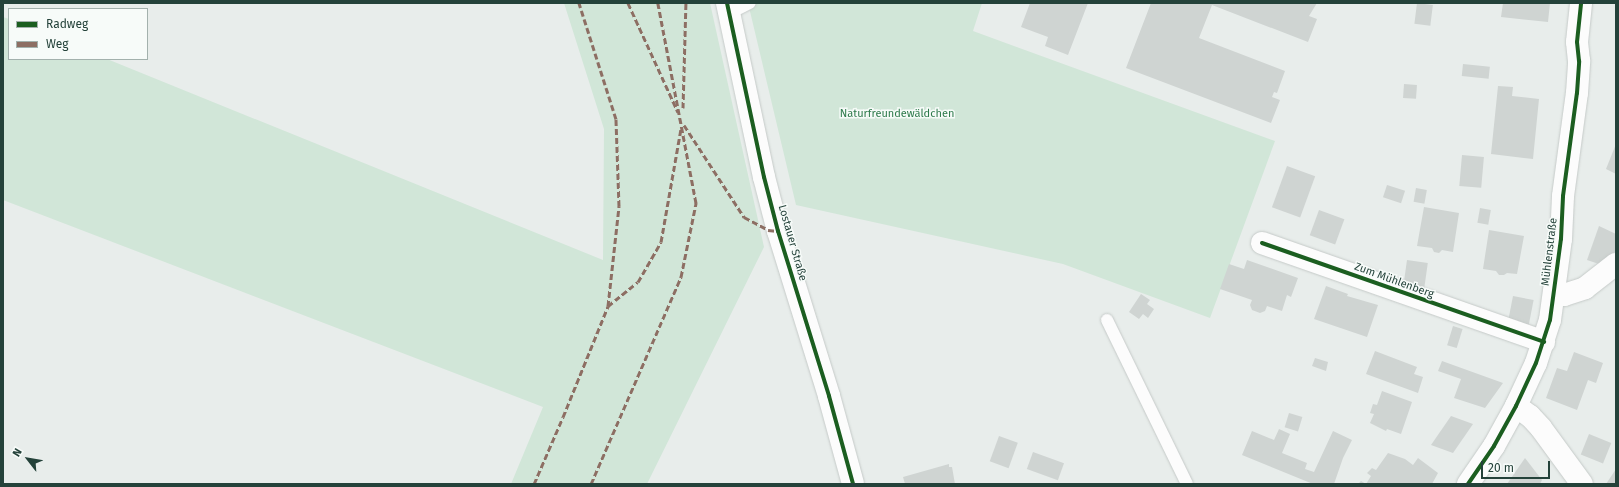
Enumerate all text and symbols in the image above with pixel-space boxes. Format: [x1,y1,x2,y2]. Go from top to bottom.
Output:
legend [8,8,148,60]
text: Radweg [46,17,88,31]
text: Weg [46,37,69,51]
park label: Naturfreundewäldchen [840,107,954,121]
street label: Lostauer Straße [775,203,809,283]
street label: Mühlenstraße [1539,217,1561,287]
street label: Zum Mühlenberg [1352,260,1436,302]
north arrow [8,439,48,479]
text: N [10,446,25,459]
scale bar [1483,453,1552,479]
text: 20 m [1488,461,1514,475]

